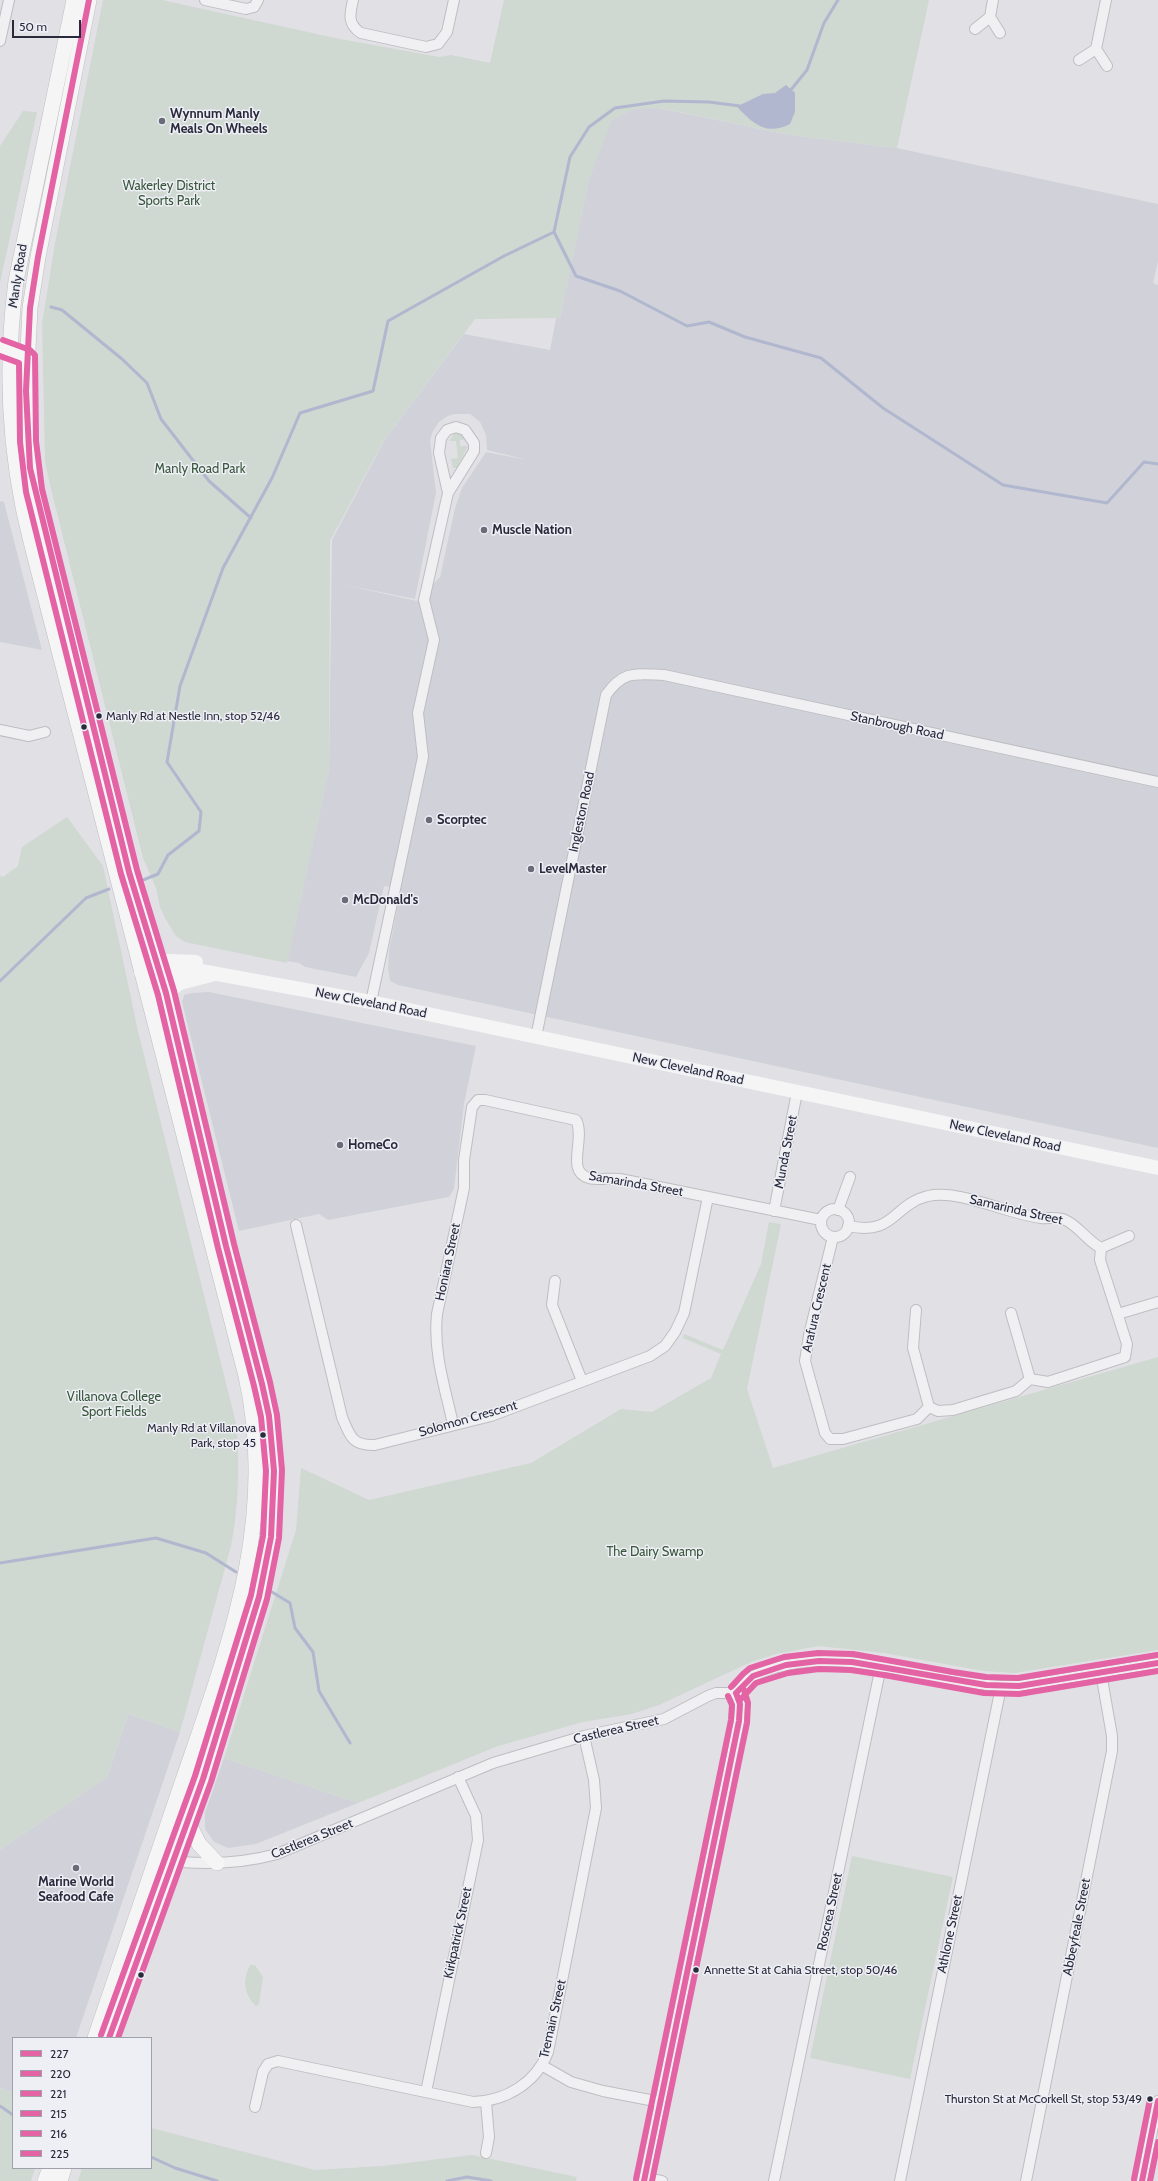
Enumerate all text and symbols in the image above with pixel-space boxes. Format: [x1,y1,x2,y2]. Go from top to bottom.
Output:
scale bar [14,12,83,38]
text: 50 m [19,19,47,34]
place label: Wynnum Manly Meals On Wheels [170,106,268,137]
marker: Wynnum Manly Meals On Wheels [157,116,167,126]
park label: Wakerley District Sports Park [123,178,215,209]
street label: Manly Road [5,243,31,309]
park label: Manly Road Park [155,461,245,477]
place label: Muscle Nation [492,522,572,538]
marker: Muscle Nation [479,525,489,535]
street label: Stanbrough Road [849,708,945,744]
place label: Manly Rd at Nestle Inn, stop 52/46 [106,709,280,723]
marker: Manly Rd at Nestle Inn, stop 52/46 [94,711,104,721]
unlabelled marker [79,722,89,732]
street label: Ingleston Road [566,770,598,854]
place label: Scorptec [437,812,487,828]
marker: Scorptec [424,815,434,825]
place label: LevelMaster [539,861,607,877]
marker: LevelMaster [526,864,536,874]
place label: McDonald's [353,892,418,908]
marker: McDonald's [340,895,350,905]
street label: New Cleveland Road [314,985,428,1021]
street label: New Cleveland Road [631,1050,745,1088]
street label: Munda Street [771,1114,801,1190]
street label: New Cleveland Road [948,1117,1062,1155]
place label: HomeCo [348,1137,398,1153]
marker: HomeCo [335,1140,345,1150]
street label: Samarinda Street [588,1168,684,1200]
street label: Samarinda Street [968,1192,1064,1228]
street label: Honiara Street [432,1222,464,1302]
street label: Arafura Crescent [799,1262,835,1354]
park label: Villanova College Sport Fields [67,1389,161,1420]
street label: Solomon Crescent [417,1398,519,1440]
place label: Manly Rd at Villanova Park, stop 45 [147,1421,256,1449]
marker: Manly Rd at Villanova Park, stop 45 [258,1430,268,1440]
park label: The Dairy Swamp [606,1544,704,1560]
street label: Castlerea Street [572,1713,660,1747]
street label: Castlerea Street [269,1816,355,1862]
marker: Marine World Seafood Cafe [71,1863,81,1873]
street label: Roscrea Street [814,1872,846,1952]
place label: Marine World Seafood Cafe [38,1874,114,1905]
street label: Abbeyfeale Street [1060,1877,1094,1977]
street label: Kirkpatrick Street [441,1886,475,1980]
street label: Athlone Street [934,1893,966,1975]
place label: Annette St at Cahia Street, stop 50/46 [704,1963,897,1977]
marker: Annette St at Cahia Street, stop 50/46 [691,1965,701,1975]
unlabelled marker [136,1970,146,1980]
street label: Tremain Street [536,1978,570,2060]
legend [12,2037,152,2169]
text: 227 [50,2046,69,2061]
text: 220 [50,2066,71,2081]
text: 221 [50,2086,67,2101]
place label: Thurston St at McCorkell St, stop 53/49 [945,2092,1142,2106]
marker: Thurston St at McCorkell St, stop 53/49 [1145,2094,1155,2104]
text: 215 [50,2106,67,2121]
text: 216 [50,2126,67,2141]
text: 225 [50,2146,69,2161]

